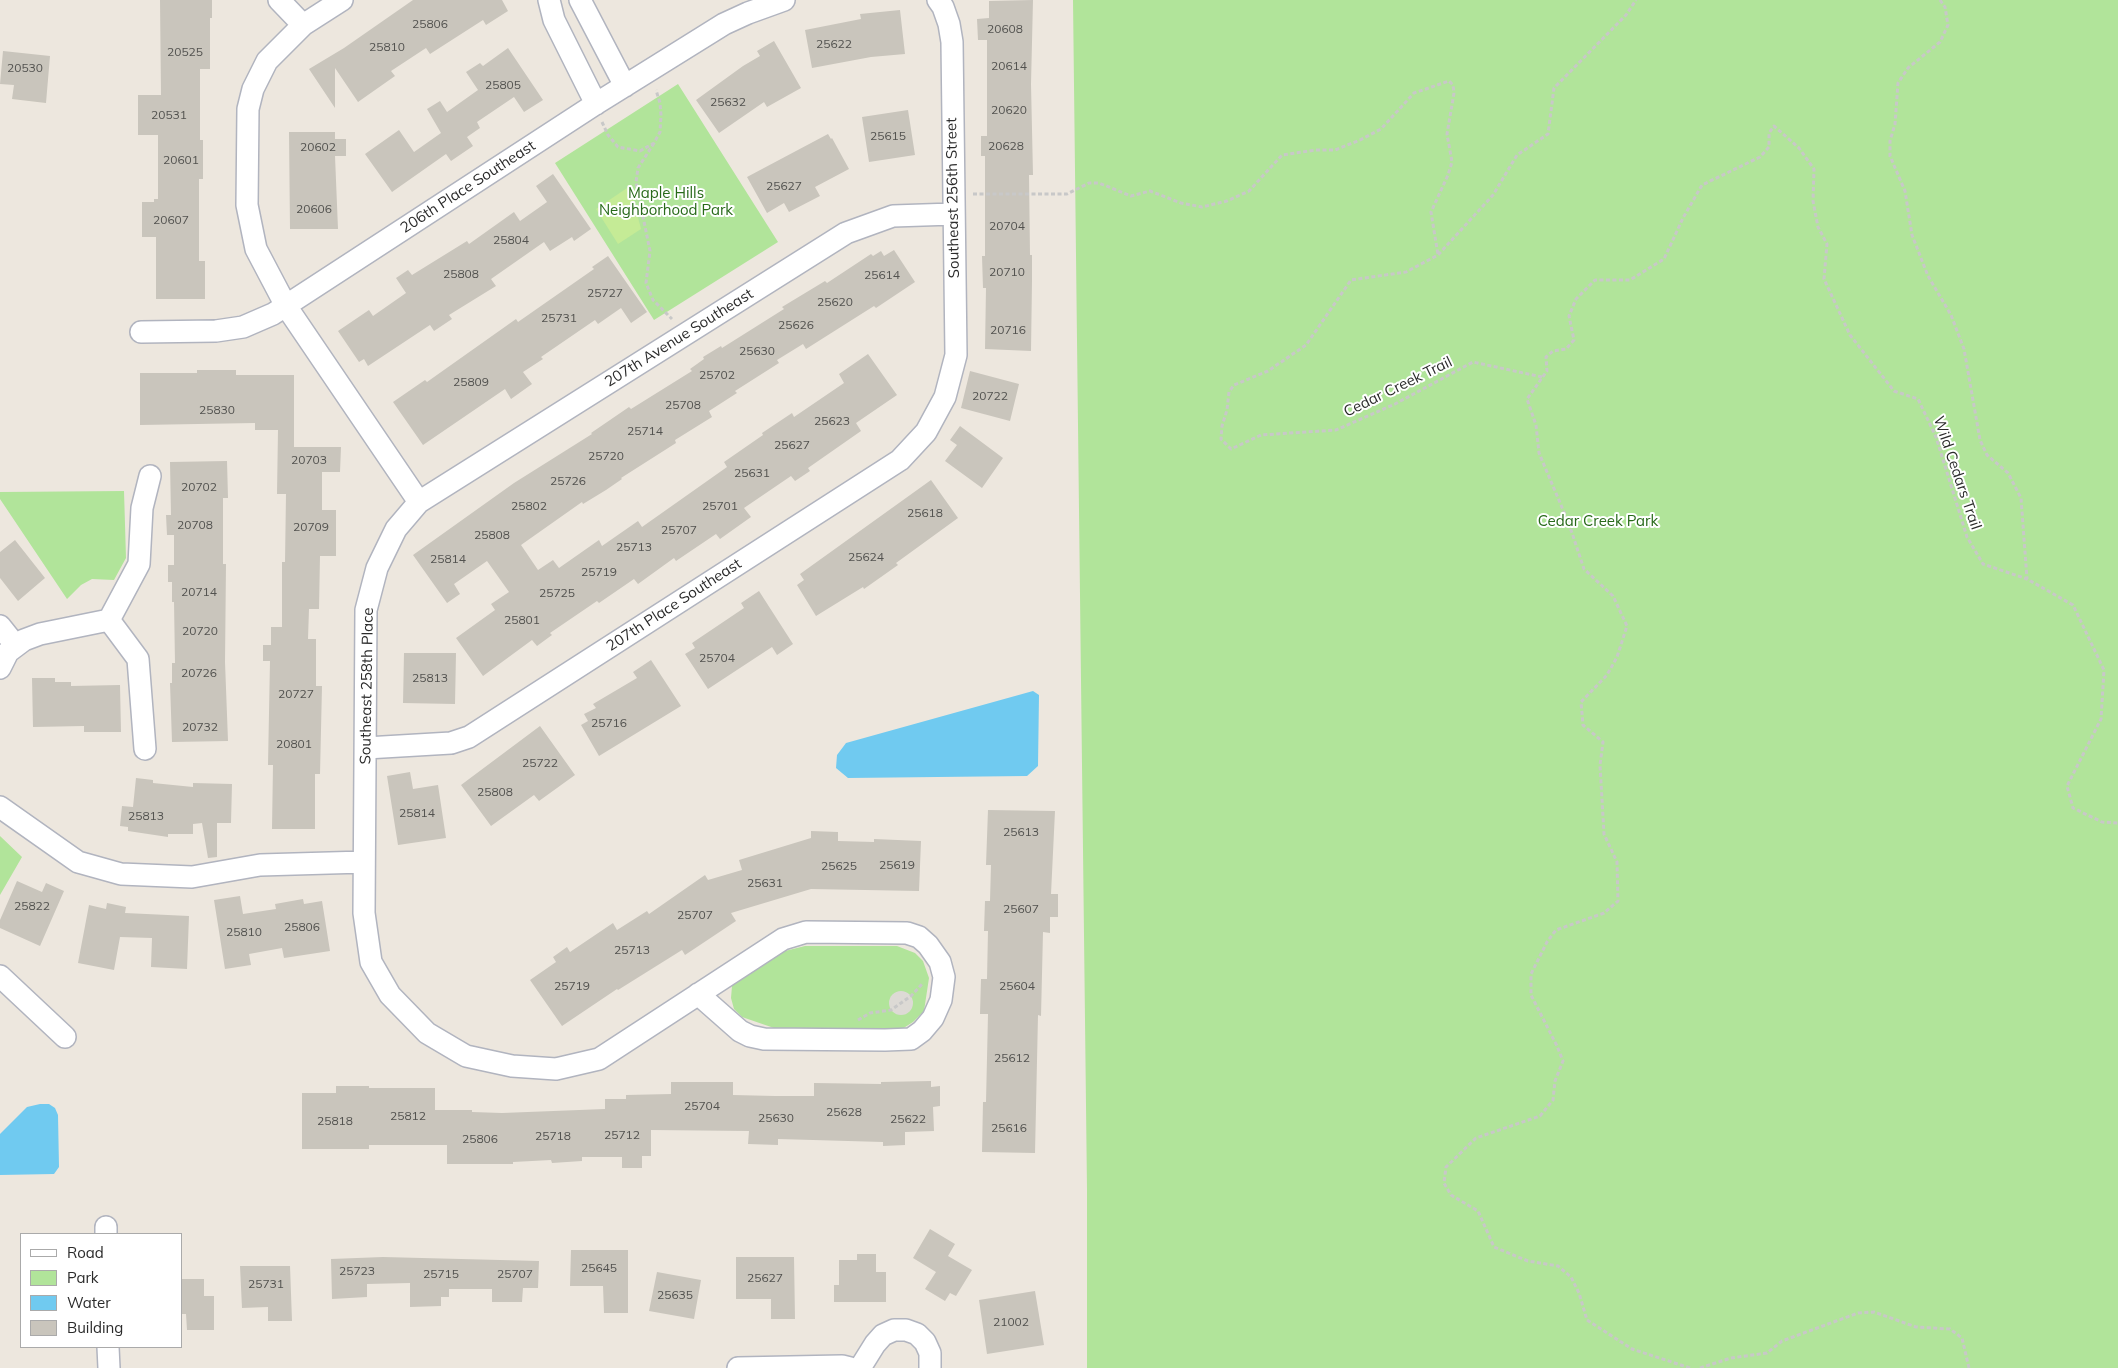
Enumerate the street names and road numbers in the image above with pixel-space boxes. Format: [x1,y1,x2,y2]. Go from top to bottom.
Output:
street label: Southeast 256th Street [943,117,963,279]
street label: 206th Place Southeast [397,137,539,237]
street label: 207th Avenue Southeast [602,285,756,391]
street label: Cedar Creek Trail [1341,353,1455,421]
street label: Wild Cedars Trail [1929,414,1985,532]
street label: 207th Place Southeast [603,555,745,655]
street label: Southeast 258th Place [357,607,377,765]

